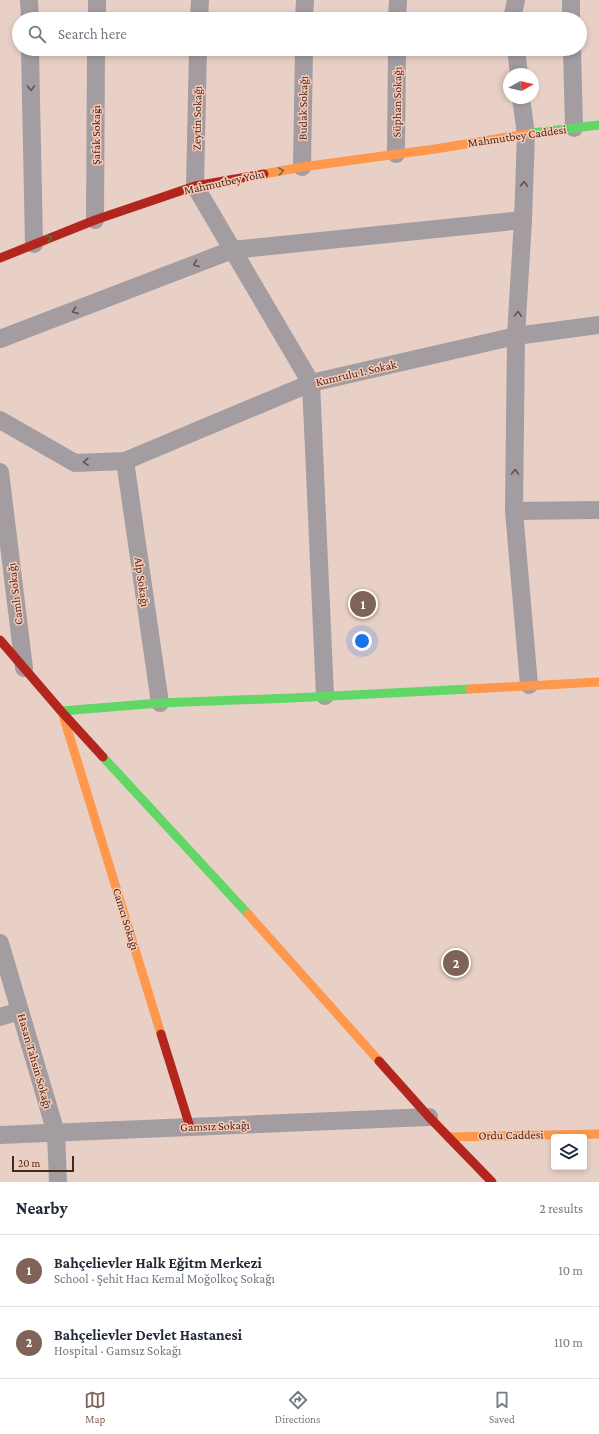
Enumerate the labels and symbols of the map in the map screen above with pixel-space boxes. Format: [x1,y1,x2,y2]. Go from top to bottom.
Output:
street label: Süphan Sokağı [389,67,405,137]
north arrow [503,68,539,104]
street label: Budak Sokağı [295,76,311,140]
one-way arrow [27,85,35,91]
street label: Zeytin Sokağı [189,86,205,150]
street label: Şafak Sokağı [89,105,103,165]
street label: Mahmutbey Caddesi [467,122,567,150]
street label: Mahmutbey Yolu [182,166,266,197]
one-way arrow [278,167,284,176]
one-way arrow [520,181,529,187]
one-way arrow [46,235,53,243]
one-way arrow [193,259,200,267]
one-way arrow [71,306,78,314]
one-way arrow [513,311,522,317]
street label: Kumrulu 1. Sokak [314,357,398,389]
one-way arrow [83,458,89,467]
one-way arrow [510,469,519,475]
street label: Alp Sokağı [132,556,152,608]
street label: Camlı Sokağı [4,562,26,626]
pin: 1 [350,589,376,619]
your location [352,631,372,651]
street label: Camcı Sokağı [110,886,142,952]
pin: 2 [443,948,469,978]
street label: Hasan Tahsin Sokağı [15,1012,55,1110]
street label: Gamsız Sokağı [180,1118,250,1134]
street label: Ordu Caddesi [478,1127,544,1143]
scale bar [12,1154,74,1173]

